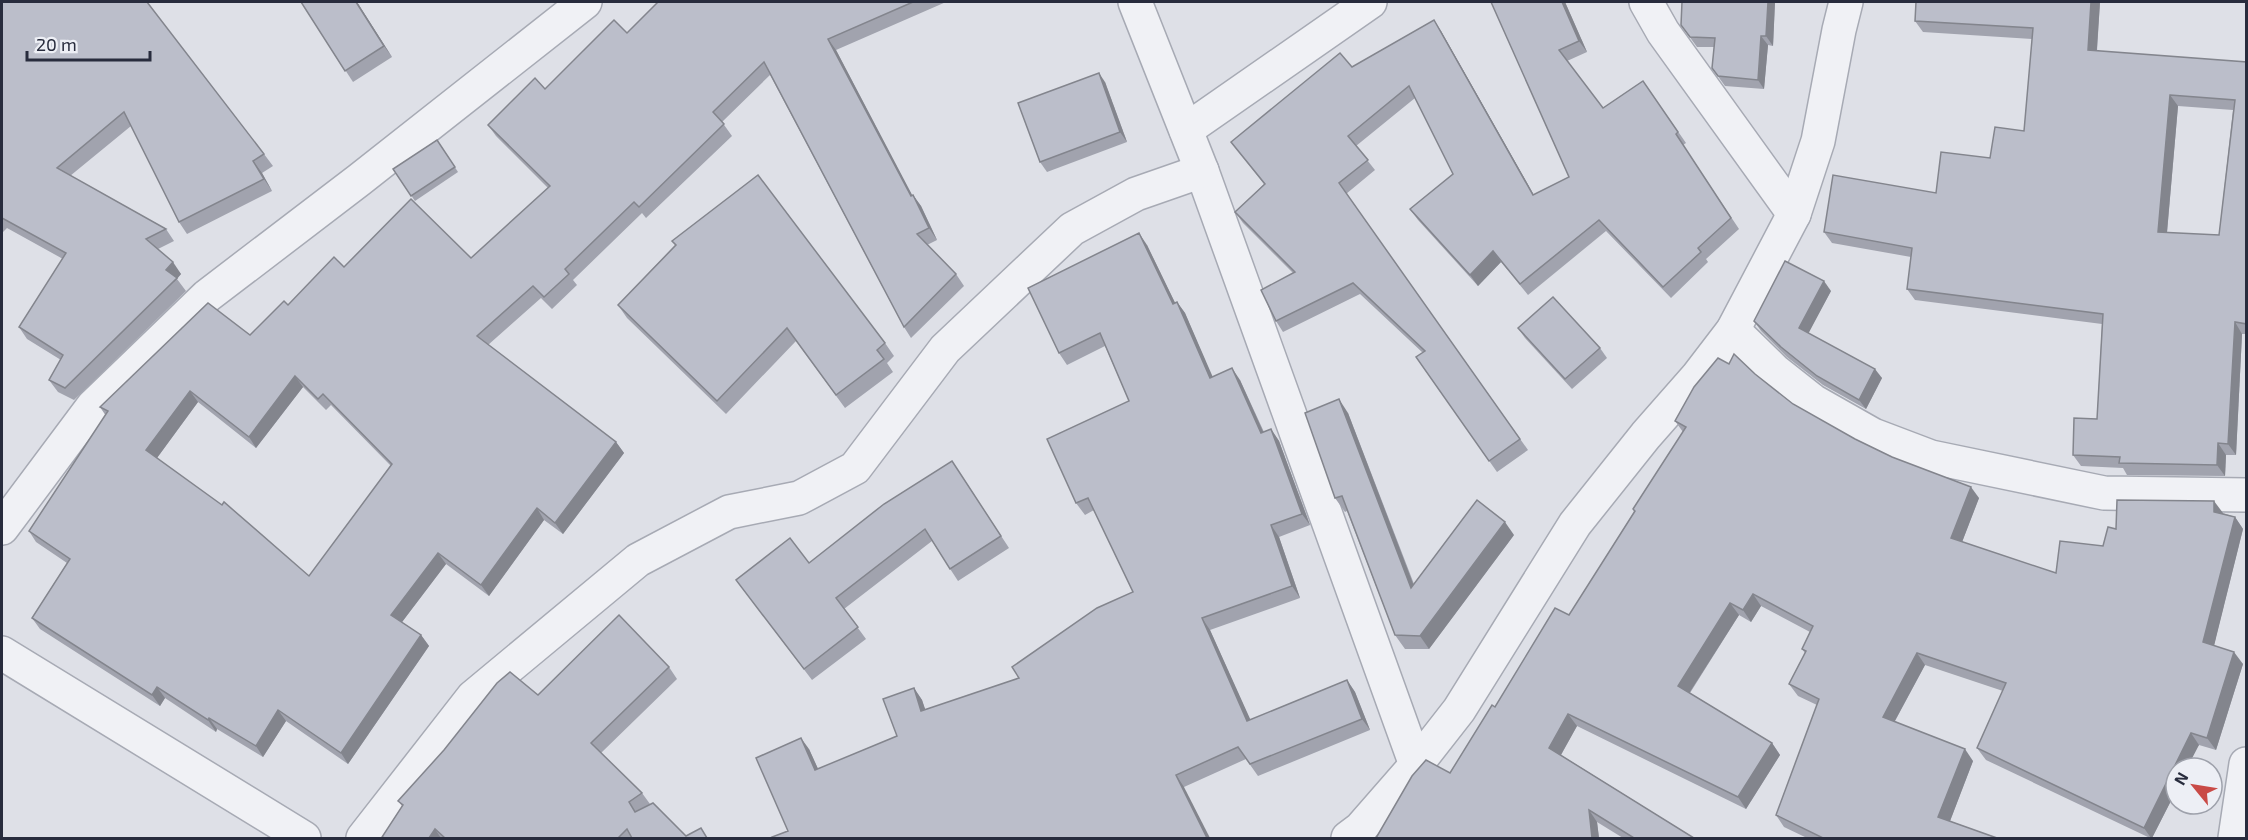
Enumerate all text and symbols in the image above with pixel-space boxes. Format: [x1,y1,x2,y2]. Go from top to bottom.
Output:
scale bar [27,24,150,62]
text: 20 m [36,33,77,55]
north arrow [2164,756,2224,816]
text: N [2169,768,2192,788]

